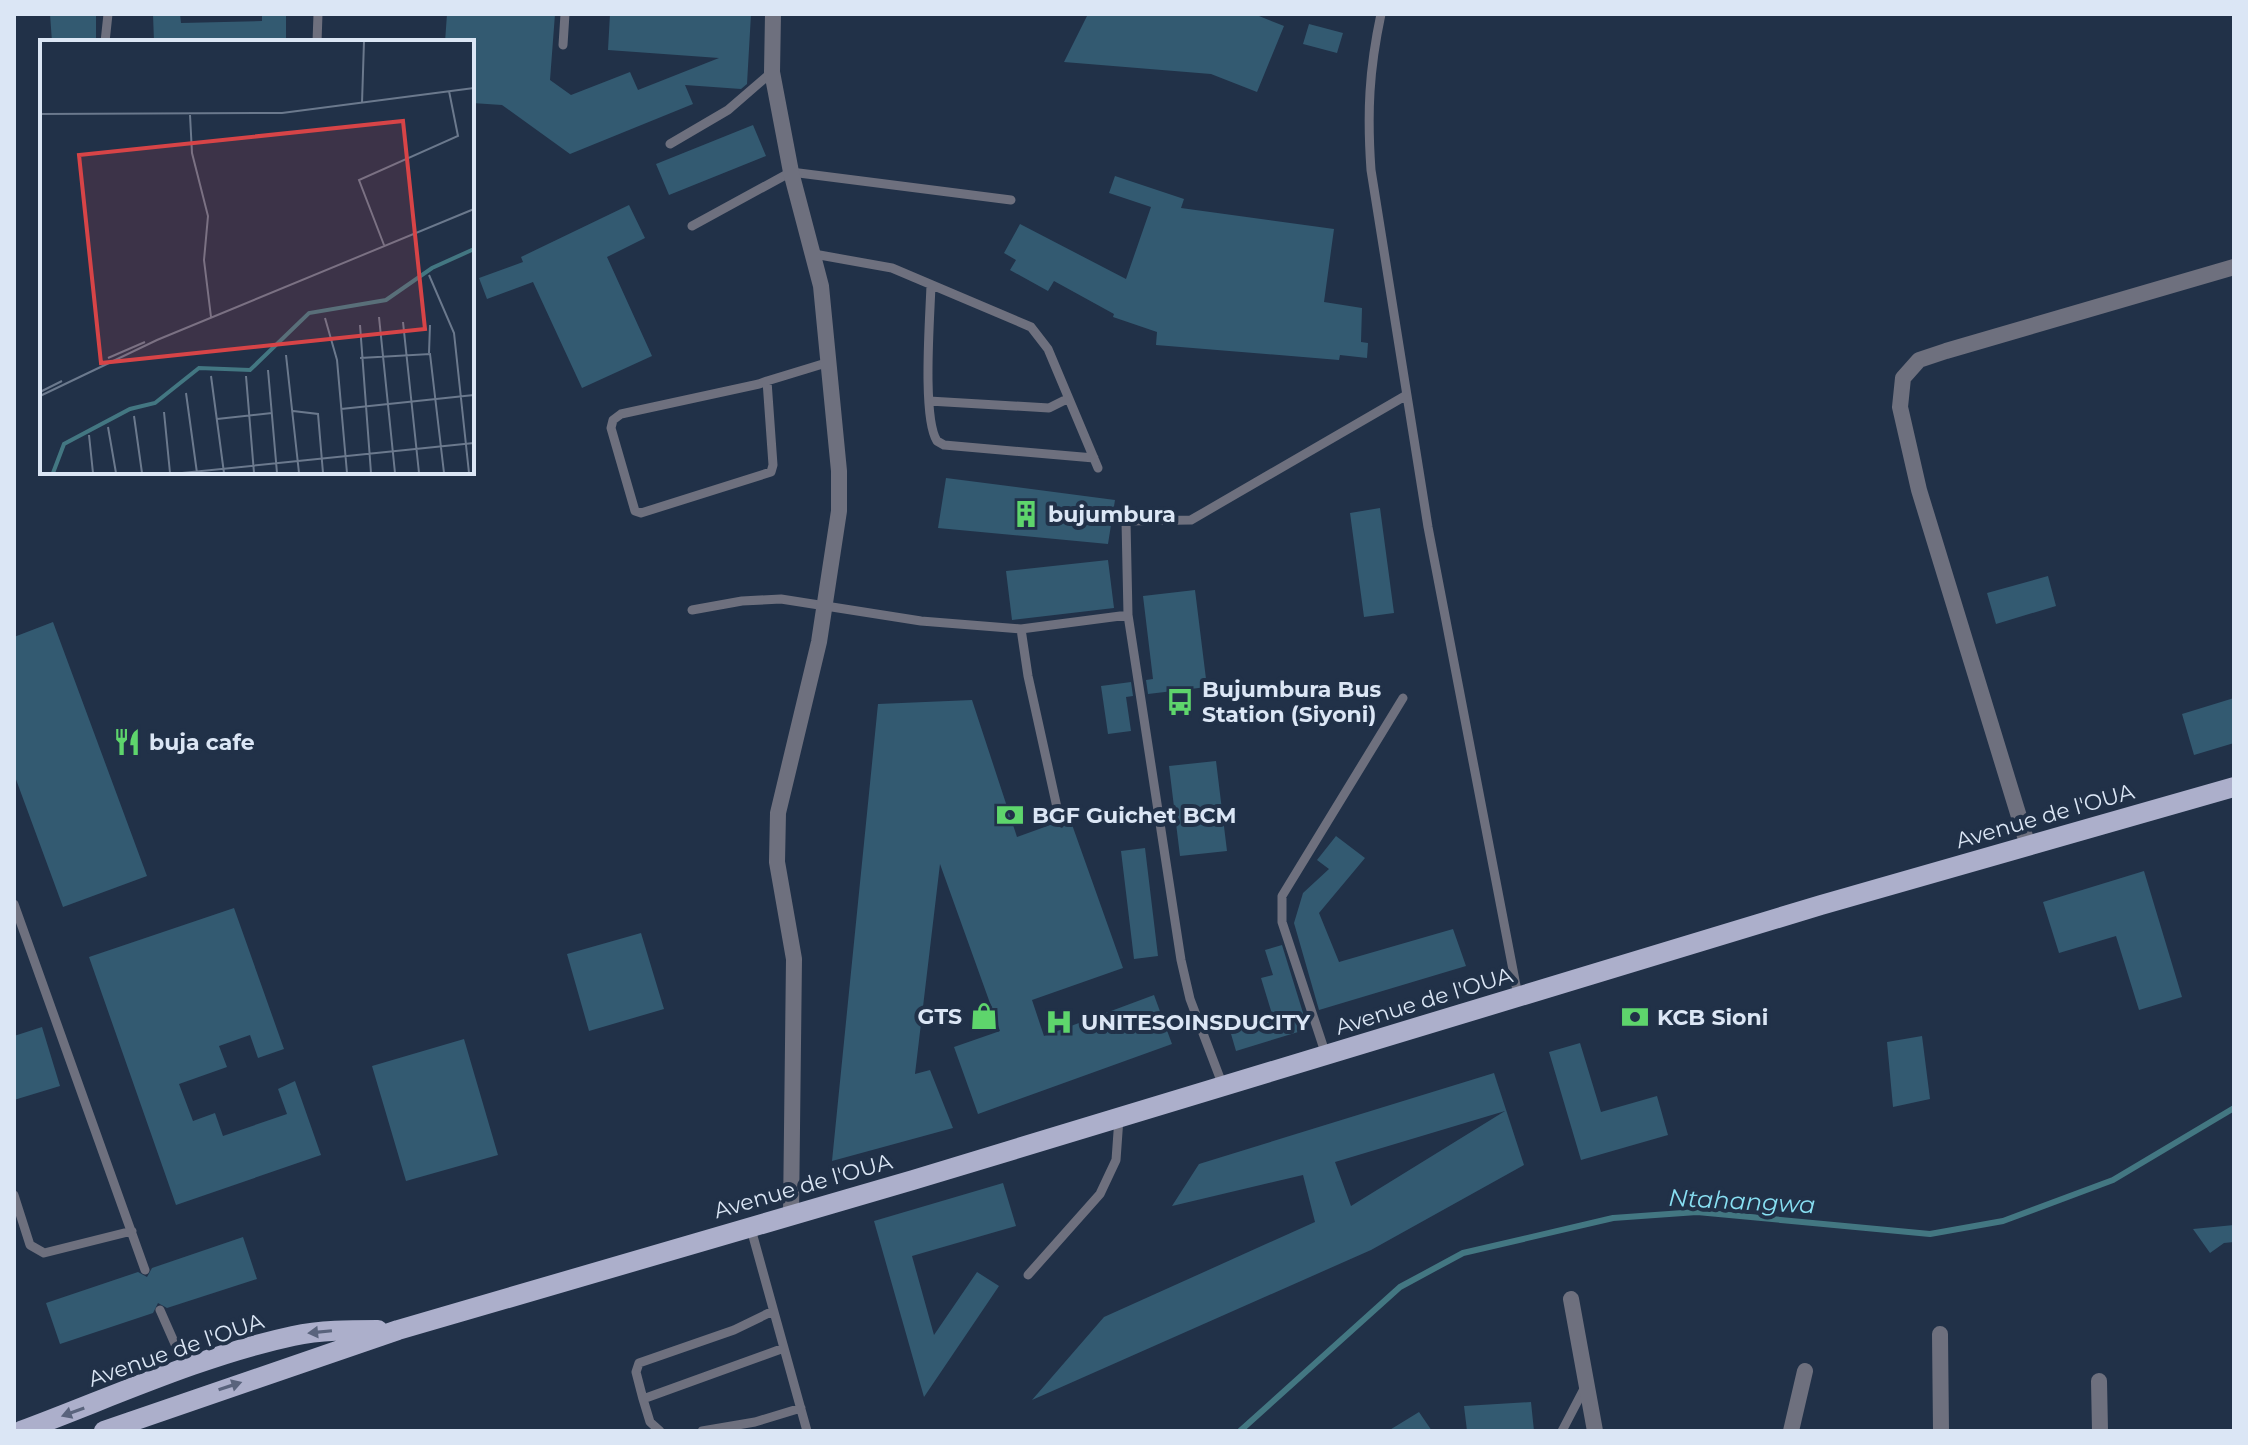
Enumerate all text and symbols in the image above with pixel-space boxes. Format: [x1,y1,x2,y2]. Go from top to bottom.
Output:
inset map [40,40,474,474]
building icon: bujumbura [1011,499,1041,529]
place label: bujumbura [1048,501,1176,528]
place label: Bujumbura Bus Station (Siyoni) [1202,676,1382,728]
bus stop icon: Bujumbura Bus Station (Siyoni) [1165,687,1195,717]
restaurant icon: buja cafe [112,727,142,757]
place label: buja cafe [149,729,255,756]
street label: Avenue de l'OUA [1953,778,2137,854]
bank icon: BGF Guichet BCM [995,800,1025,830]
place label: BGF Guichet BCM [1032,802,1236,829]
street label: Avenue de l'OUA [1332,961,1516,1041]
shop icon: GTS [969,1001,999,1031]
bank icon: KCB Sioni [1620,1002,1650,1032]
place label: GTS [918,1003,962,1030]
place label: KCB Sioni [1657,1004,1768,1031]
hospital icon: UNITESOINSDUCITY [1044,1007,1074,1037]
place label: UNITESOINSDUCITY [1081,1009,1311,1036]
street label: Avenue de l'OUA [711,1148,895,1224]
water label: Ntahangwa [1668,1183,1816,1219]
street label: Avenue de l'OUA [85,1307,268,1393]
one-way arrow [307,1326,332,1339]
one-way arrow [218,1380,242,1392]
one-way arrow [61,1406,85,1419]

